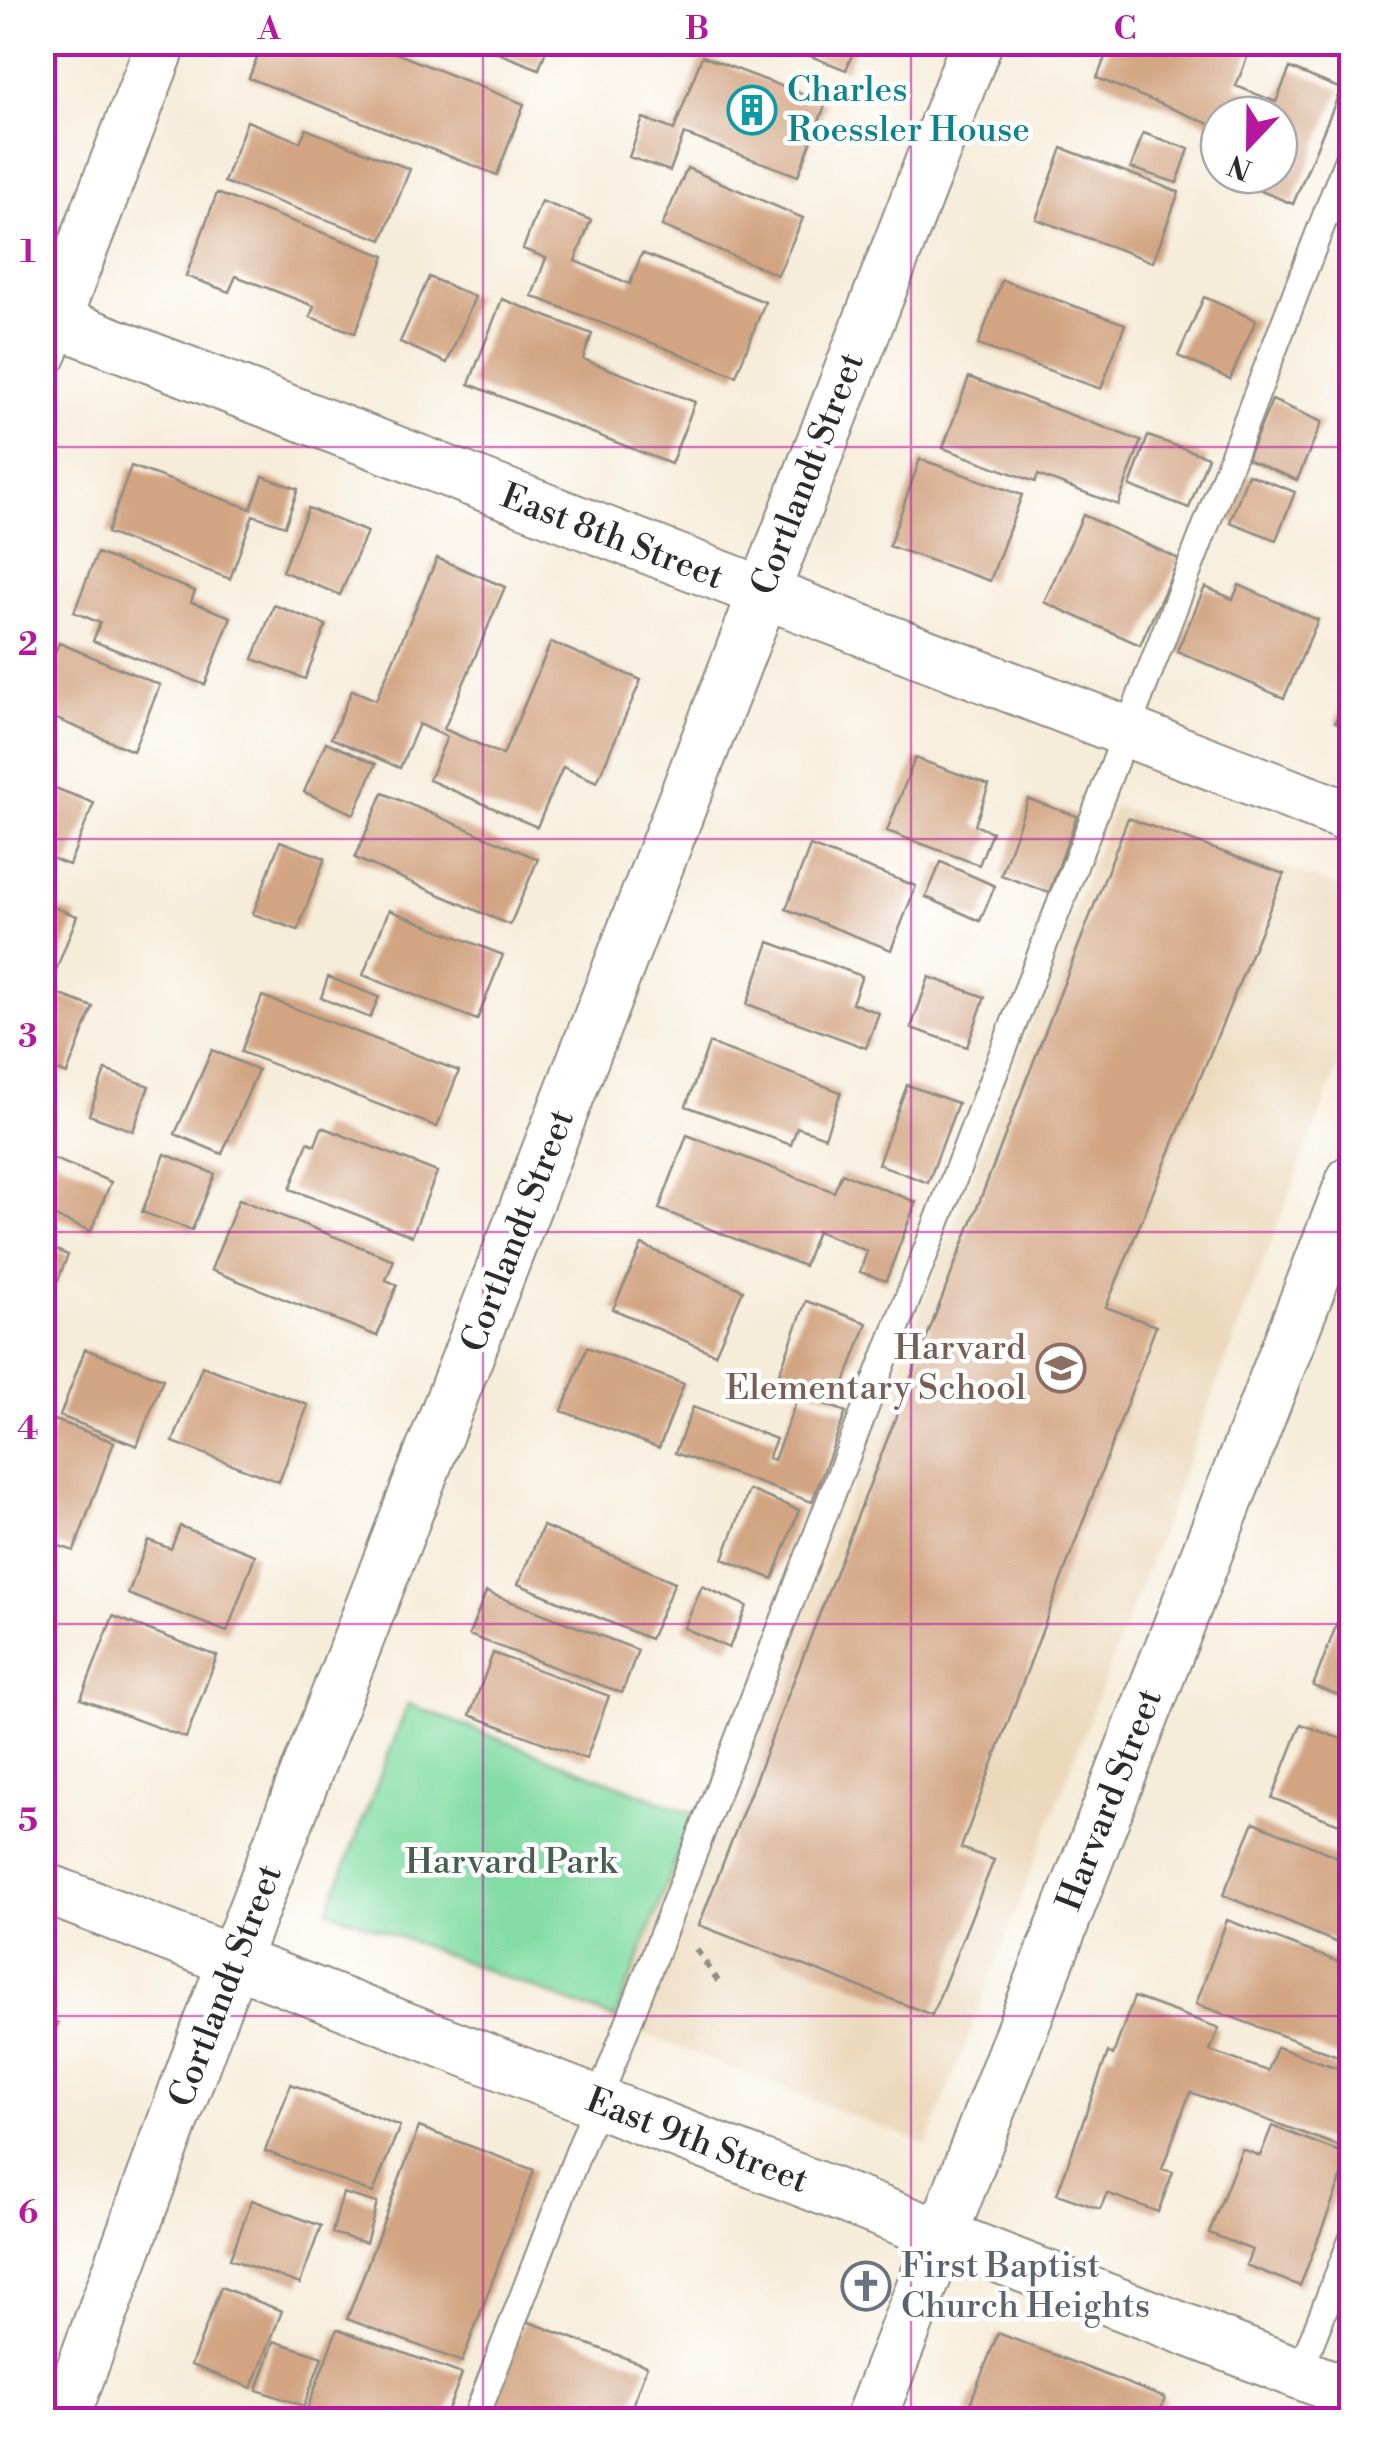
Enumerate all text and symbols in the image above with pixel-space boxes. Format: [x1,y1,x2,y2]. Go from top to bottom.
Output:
text: A [257,9,282,49]
text: B [685,9,709,49]
text: C [1114,9,1136,49]
place label: Charles Roessler House [787,69,1030,152]
building icon: Charles Roessler House [726,84,778,136]
north arrow [1199,95,1299,195]
text: N [1223,146,1257,187]
text: 1 [20,232,36,272]
street label: Cortlandt Street [742,347,874,601]
street label: East 8th Street [495,475,729,599]
text: 2 [18,625,38,665]
text: 3 [18,1017,38,1057]
street label: Cortlandt Street [452,1104,584,1358]
place label: Harvard Elementary School [725,1327,1026,1410]
school or university icon: Harvard Elementary School [1035,1342,1087,1394]
text: 4 [17,1409,39,1449]
street label: Harvard Street [1048,1683,1172,1917]
text: 5 [18,1801,38,1841]
park label: Harvard Park [405,1841,619,1884]
street label: Cortlandt Street [160,1859,292,2113]
street label: East 9th Street [580,2079,814,2203]
text: 6 [18,2193,38,2233]
place label: First Baptist Church Heights [901,2245,1150,2328]
church icon: First Baptist Church Heights [840,2260,892,2312]

